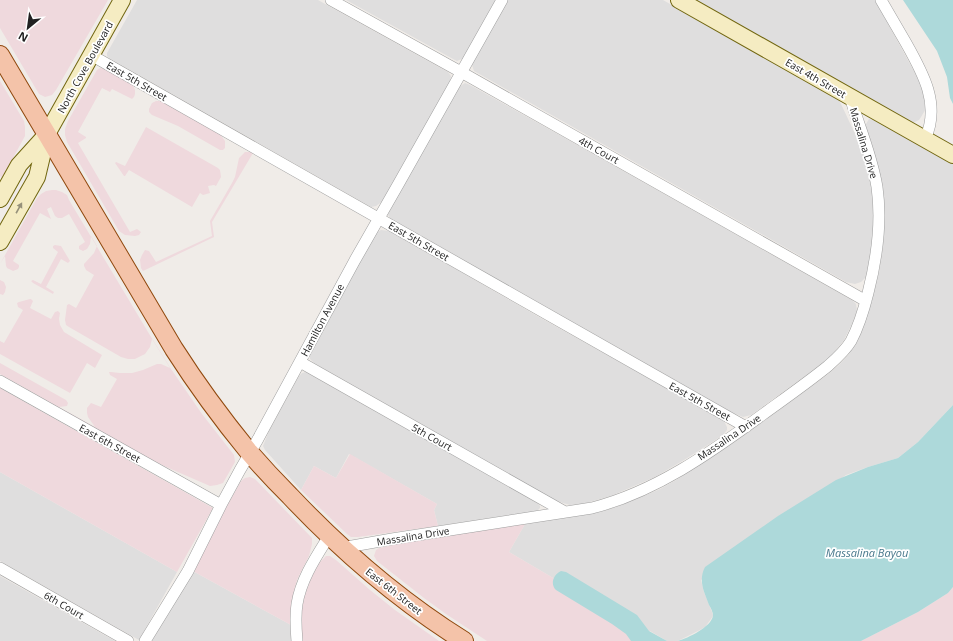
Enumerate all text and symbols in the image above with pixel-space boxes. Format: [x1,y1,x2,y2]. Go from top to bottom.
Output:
north arrow [8,8,48,48]
street label: North Cove Boulevard [54,19,116,115]
text: N [15,28,30,46]
street label: East 4th Street [783,55,849,101]
street label: East 5th Street [104,58,170,104]
street label: Massalina Drive [847,106,882,181]
street label: 4th Court [576,133,622,167]
one-way arrow [16,202,23,214]
street label: East 5th Street [386,218,452,264]
street label: Hamilton Avenue [297,281,347,359]
street label: East 5th Street [667,378,734,424]
street label: Massalina Drive [695,410,764,463]
street label: East 6th Street [77,420,144,466]
street label: 5th Court [409,420,455,454]
street label: Massalina Drive [376,523,451,549]
water label: Massalina Bayou [826,545,908,560]
street label: East 6th Street [363,565,425,618]
street label: 6th Court [41,588,87,622]

